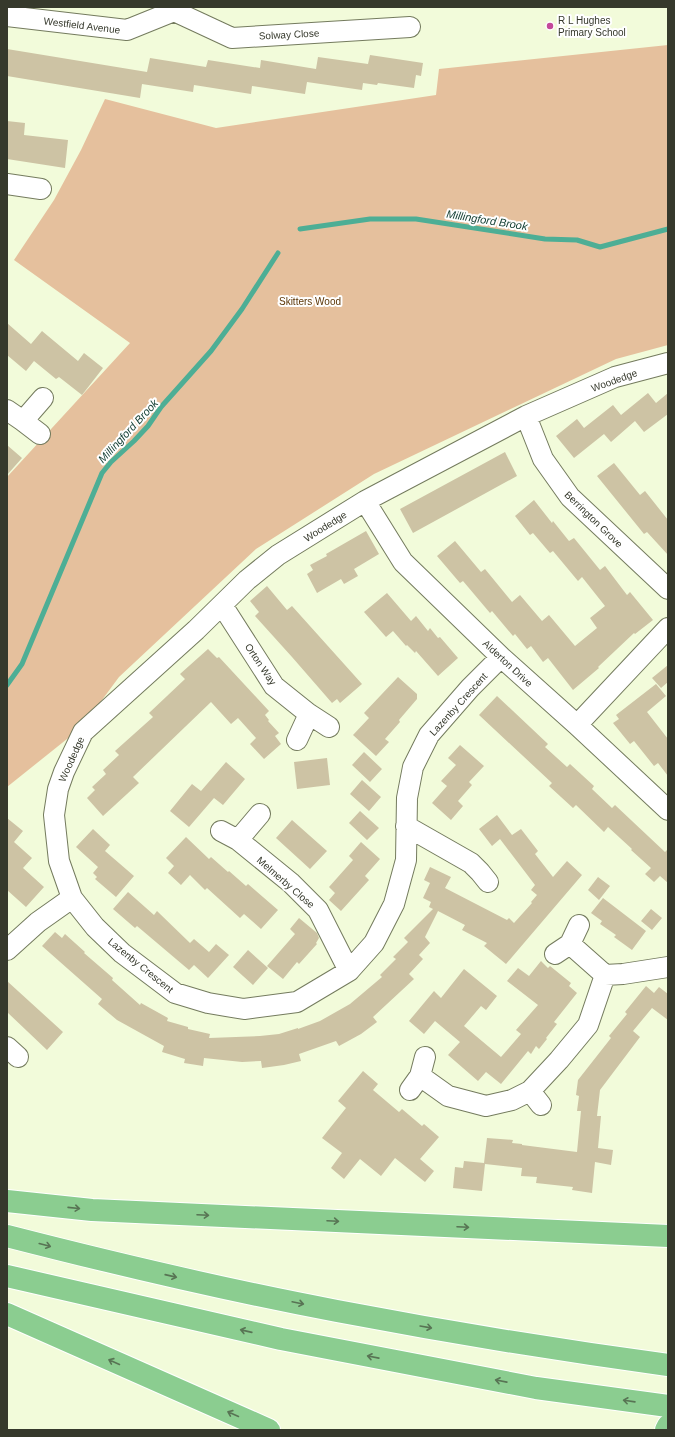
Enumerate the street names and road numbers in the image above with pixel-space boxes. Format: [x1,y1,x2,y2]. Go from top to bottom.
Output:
street label: Westfield Avenue [43,15,121,36]
street label: Solway Close [258,27,320,42]
street label: Woodedge [590,367,639,394]
street label: Berrington Grove [562,489,625,550]
street label: Woodedge [302,509,349,544]
street label: Alderton Drive [481,638,535,689]
street label: Orton Way [243,642,278,687]
street label: Lazenby Crescent [427,671,490,738]
street label: Woodedge [57,735,86,783]
street label: Melmerby Close [255,855,317,911]
street label: Lazenby Crescent [106,936,176,995]

